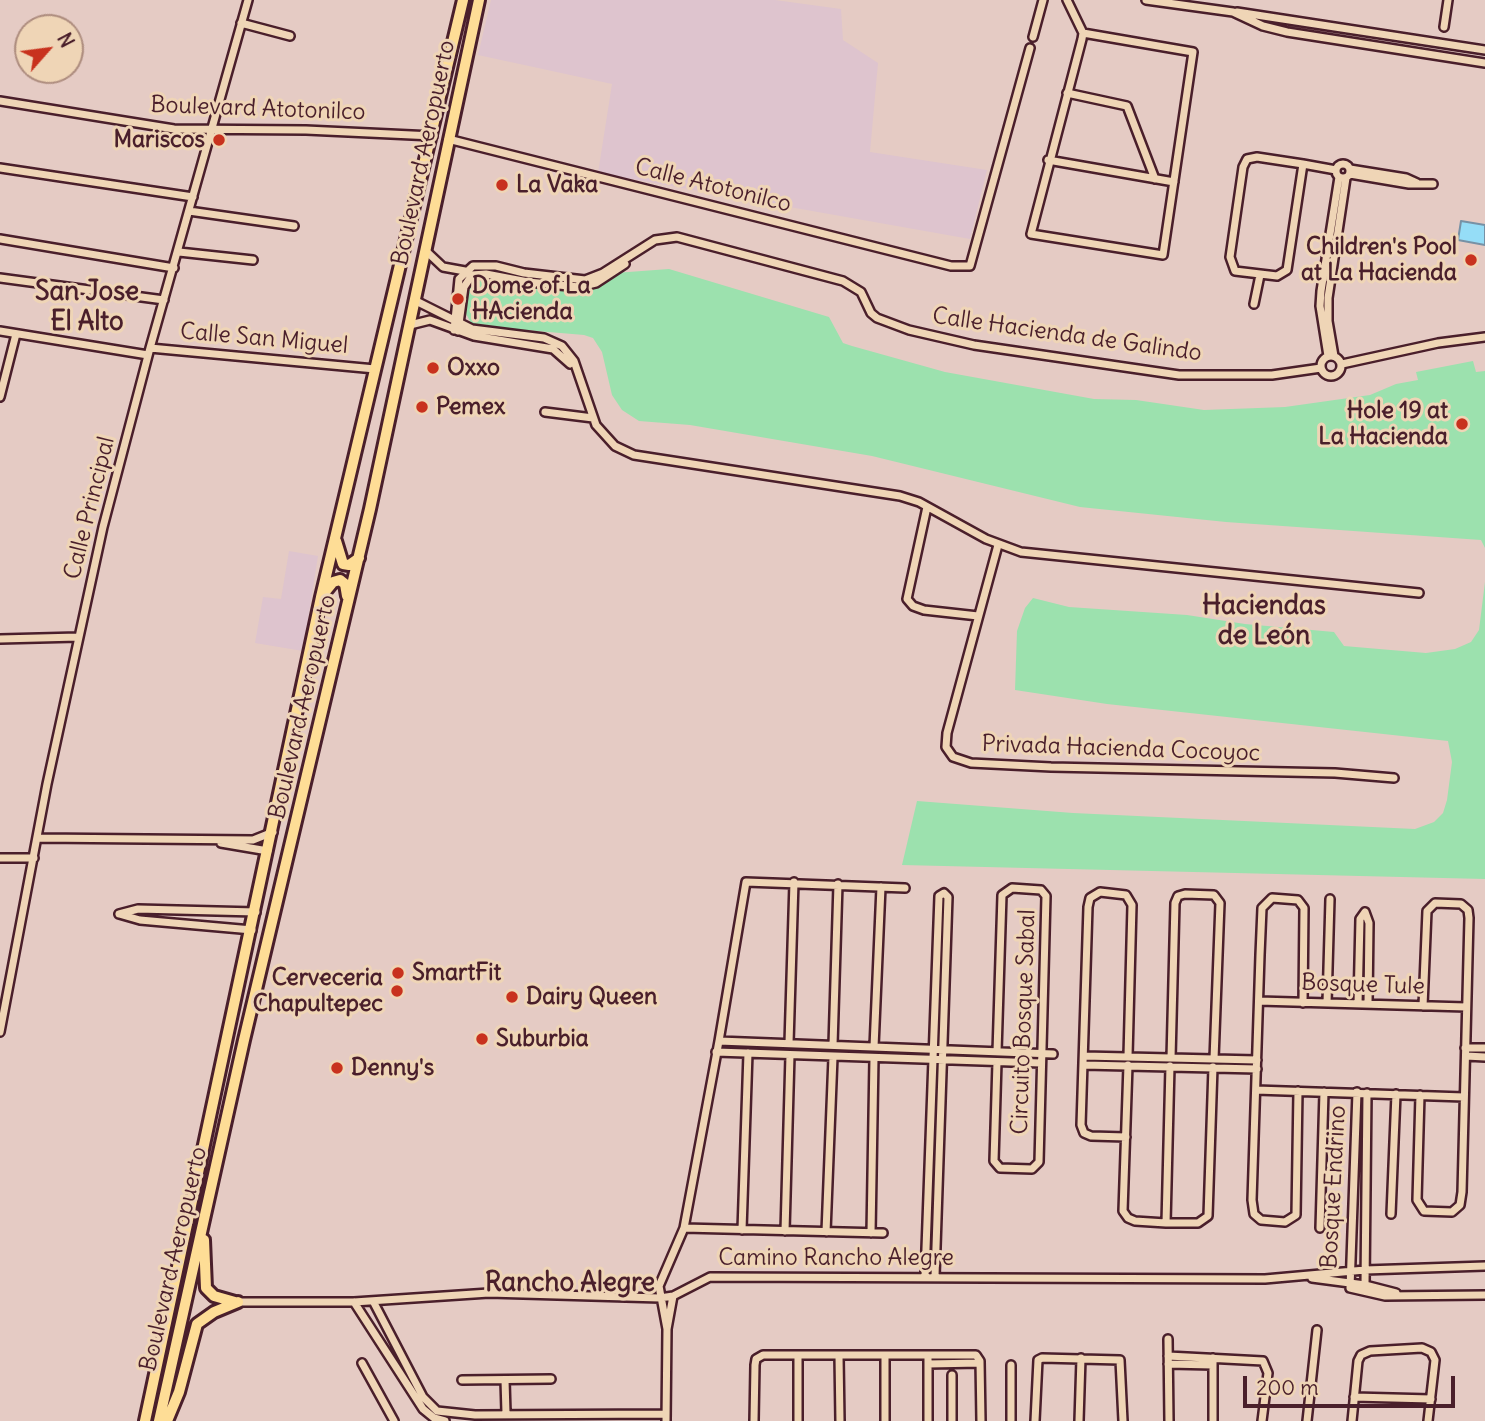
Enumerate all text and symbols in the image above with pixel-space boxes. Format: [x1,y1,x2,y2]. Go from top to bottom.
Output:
north arrow [14,14,84,84]
text: N [52,29,79,52]
street label: Boulevard Aeropuerto [387,38,461,268]
street label: Boulevard Atotonilco [150,91,366,127]
place label: Mariscos [113,126,205,154]
marker: Mariscos [211,132,227,148]
street label: Calle Atotonilco [632,153,794,219]
place label: La Vaka [516,171,598,199]
marker: La Vaka [494,177,510,193]
place label: Children's Pool at La Hacienda [1301,233,1457,287]
marker: Children's Pool at La Hacienda [1463,252,1479,268]
place label: Dome of La HAcienda [472,272,591,326]
district label: San Jose El Alto [35,277,139,338]
marker: Dome of La HAcienda [450,291,466,307]
street label: Calle Hacienda de Galindo [931,302,1203,368]
street label: Calle San Miguel [179,318,349,360]
place label: Oxxo [447,354,500,382]
marker: Oxxo [425,360,441,376]
place label: Pemex [436,393,505,421]
place label: Hole 19 at La Hacienda [1318,397,1448,451]
marker: Pemex [414,399,430,415]
marker: Hole 19 at La Hacienda [1454,416,1470,432]
street label: Calle Principal [59,434,121,582]
district label: Haciendas de León [1202,591,1326,652]
street label: Boulevard Aeropuerto [264,592,342,822]
street label: Privada Hacienda Cocoyoc [981,730,1261,768]
street label: Circuito Bosque Sabal [1006,909,1042,1135]
place label: SmartFit [412,959,501,987]
place label: Cerveceria Chapultepec [253,964,383,1018]
marker: SmartFit [390,965,406,981]
street label: Bosque Tule [1301,969,1425,1001]
marker: Cerveceria Chapultepec [389,983,405,999]
place label: Dairy Queen [526,983,657,1011]
marker: Dairy Queen [504,989,520,1005]
place label: Suburbia [496,1025,589,1053]
marker: Suburbia [474,1031,490,1047]
place label: Denny's [351,1054,434,1082]
marker: Denny's [329,1060,345,1076]
street label: Bosque Endrino [1316,1105,1352,1269]
street label: Boulevard Aeropuerto [135,1144,213,1374]
street label: Camino Rancho Alegre [718,1244,954,1272]
district label: Rancho Alegre [485,1268,655,1300]
scale bar [1247,1362,1459,1406]
text: 200 m [1256,1374,1319,1401]

